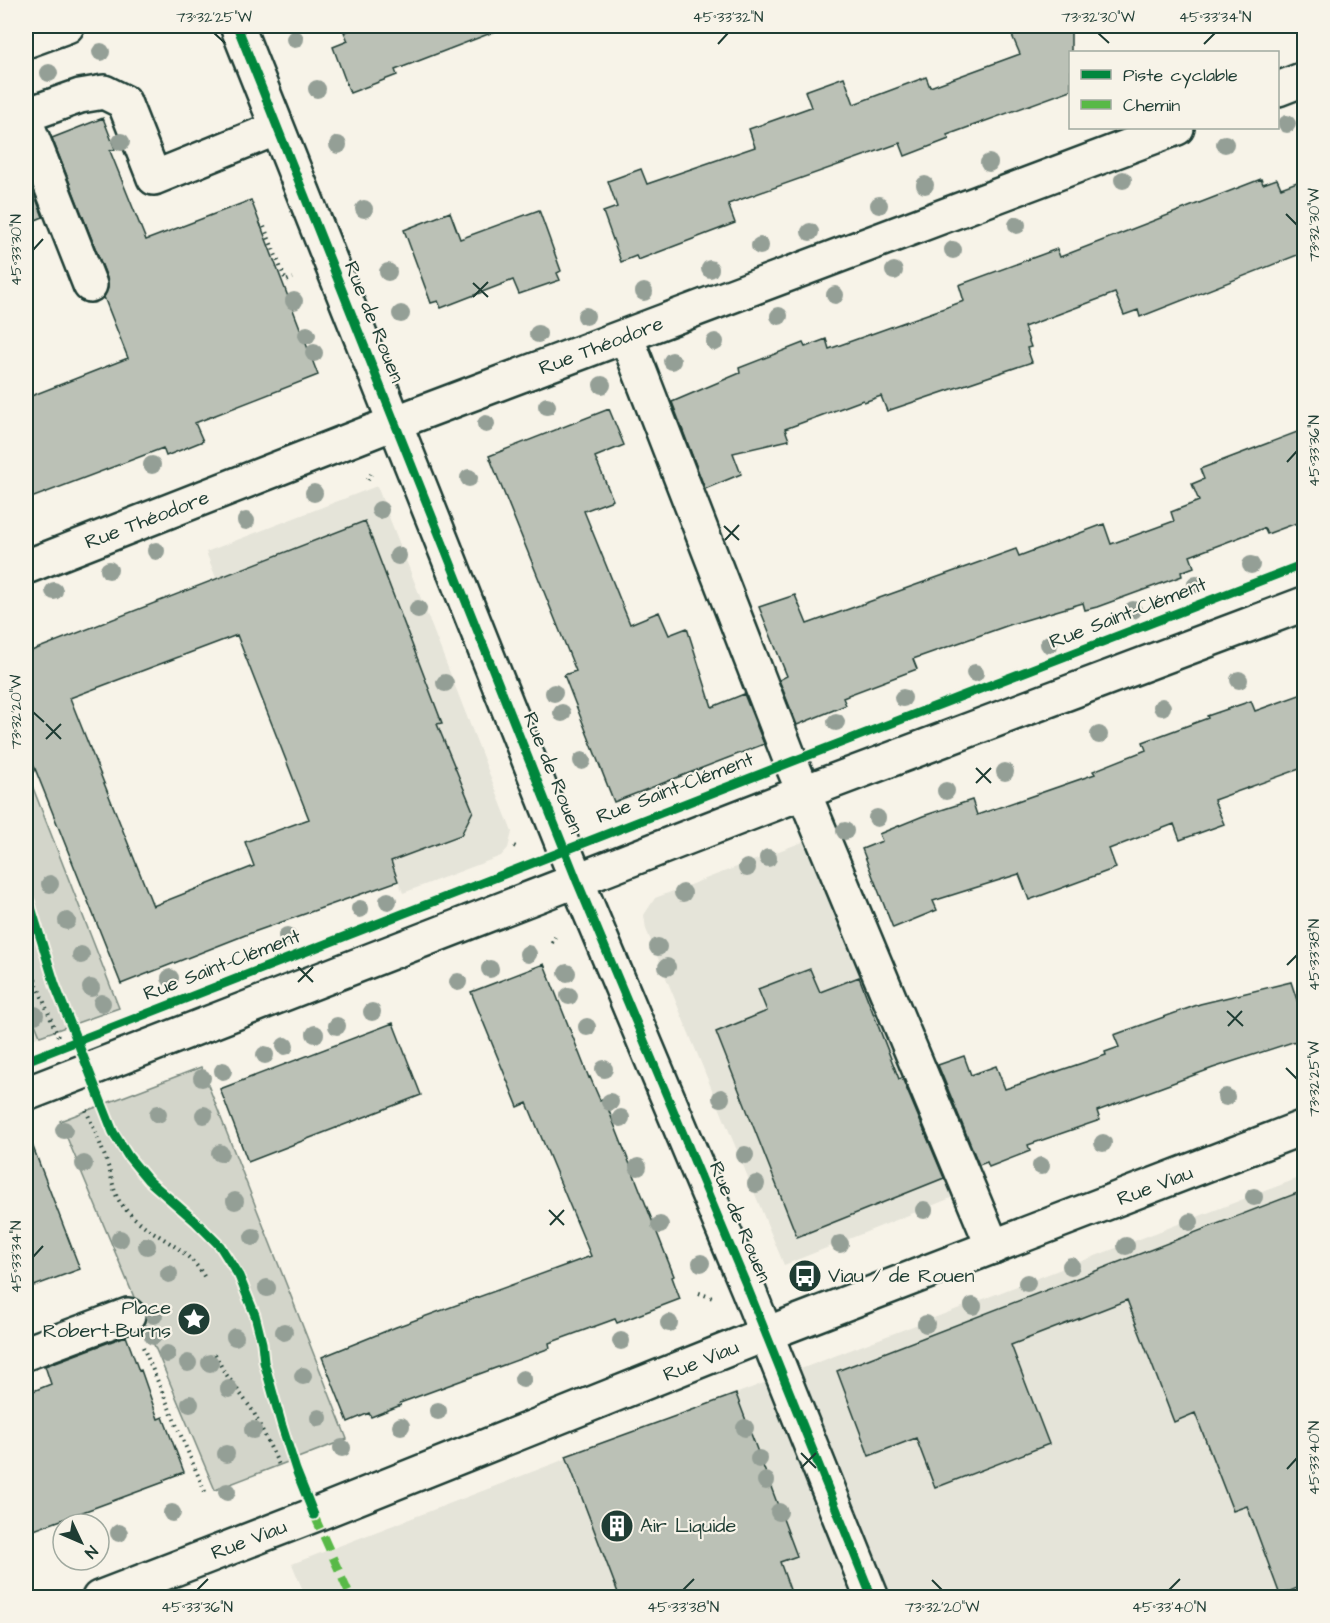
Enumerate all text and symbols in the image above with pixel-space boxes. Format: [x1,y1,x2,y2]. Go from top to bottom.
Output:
text: 73°32'25"W [176,7,252,28]
text: 45°33'32"N [693,7,764,28]
text: 73°32'30"W [1061,7,1135,28]
text: 45°33'34"N [1179,7,1251,28]
legend [1069,51,1279,129]
text: Piste cyclable [1123,63,1238,89]
text: Chemin [1123,93,1180,118]
text: 73°32'30"W [1304,188,1325,262]
text: 45°33'30"N [6,214,27,286]
street label: Rue de Rouen [337,257,411,387]
street label: Rue Théodore [535,309,667,383]
text: 45°33'36"N [1304,415,1325,487]
street label: Rue Théodore [81,483,213,557]
street label: Rue Saint-Clément [1045,570,1211,656]
text: 73°32'20"W [6,675,27,749]
street label: Rue de Rouen [516,708,590,838]
street label: Rue Saint-Clément [592,745,758,831]
text: 45°33'38"N [1304,919,1325,991]
street label: Rue Saint-Clément [139,922,305,1008]
text: 73°32'25"W [1304,1041,1325,1117]
street label: Rue de Rouen [702,1157,778,1287]
street label: Rue Viau [1113,1159,1197,1213]
text: 45°33'34"N [6,1221,27,1293]
bus stop icon: Viau / de Rouen [787,1258,823,1294]
place label: Viau / de Rouen [828,1262,975,1290]
place label: Place Robert-Burns [43,1294,171,1345]
place icon: Place Robert-Burns [176,1301,212,1337]
street label: Rue Viau [659,1333,743,1389]
text: 45°33'40"N [1304,1421,1325,1495]
building icon: Air Liquide [599,1508,635,1544]
north arrow [51,1512,111,1572]
place label: Air Liquide [640,1512,736,1540]
street label: Rue Viau [207,1513,291,1567]
text: N [80,1540,102,1563]
text: 45°33'36"N [161,1597,233,1618]
text: 45°33'38"N [647,1597,719,1618]
text: 73°32'20"W [905,1597,979,1618]
text: 45°33'40"N [1132,1597,1206,1618]

